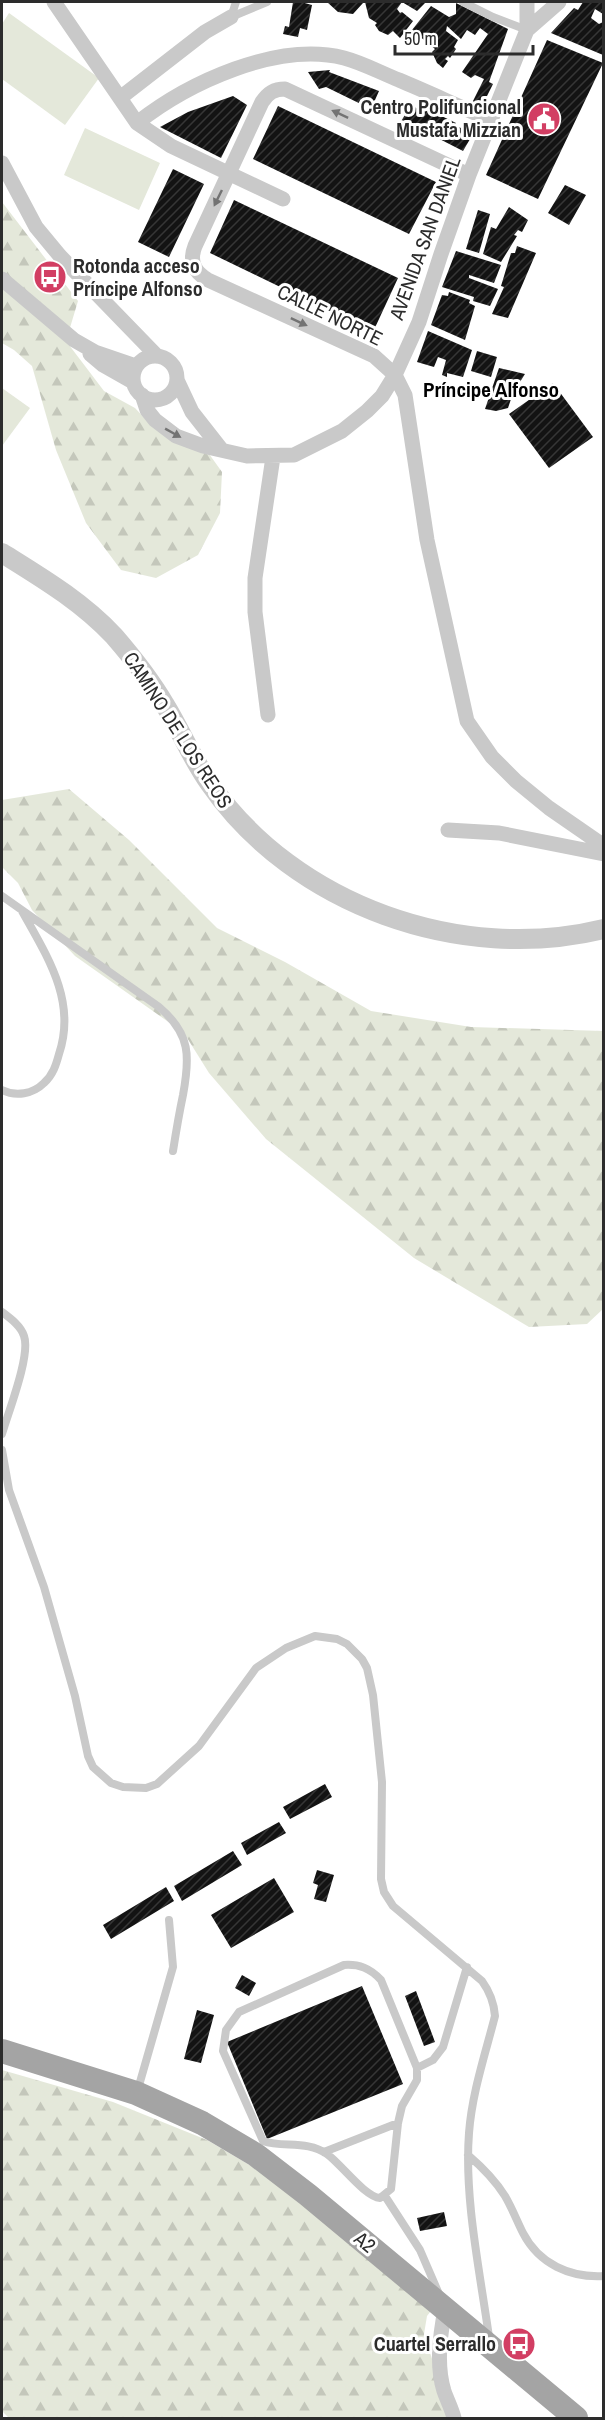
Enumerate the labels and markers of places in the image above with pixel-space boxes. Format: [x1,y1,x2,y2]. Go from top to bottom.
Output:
place label: Centro Polifuncional Mustafa Mizzian [361,93,521,143]
public building icon: Centro Polifuncional Mustafa Mizzian [526,101,562,137]
place label: Rotonda acceso Príncipe Alfonso [73,252,203,302]
bus stop icon: Rotonda acceso Príncipe Alfonso [32,259,68,295]
bus stop icon: Cuartel Serrallo [501,2326,537,2362]
place label: Cuartel Serrallo [374,2330,496,2357]

